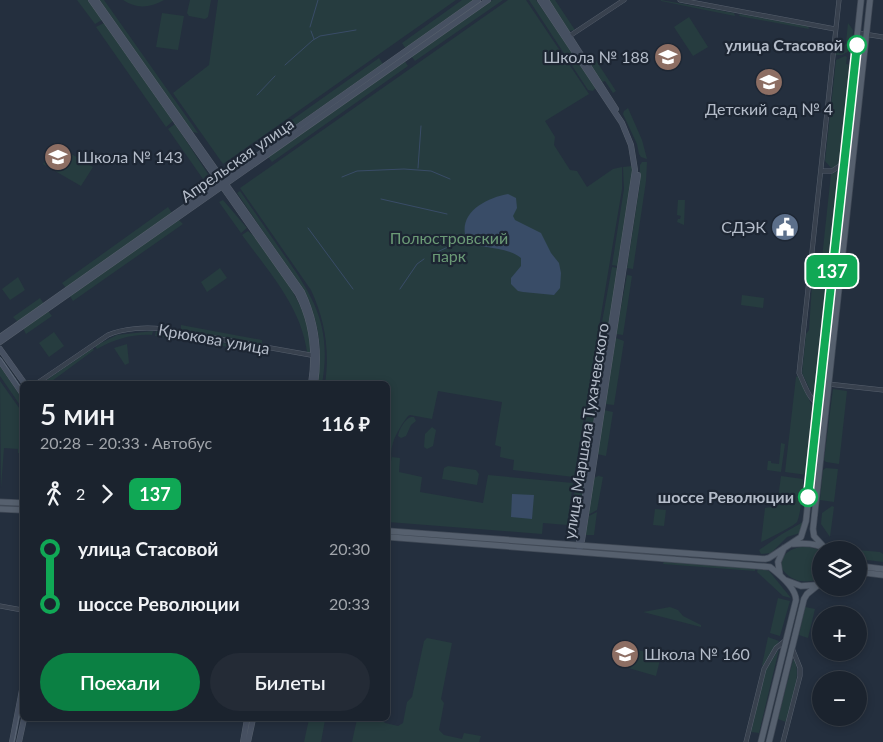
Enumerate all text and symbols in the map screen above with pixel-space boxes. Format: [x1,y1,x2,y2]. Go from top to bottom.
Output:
place label: улица Стасовой [725,35,843,54]
marker: улица Стасовой [847,35,867,55]
school or university icon: Школа № 188 [653,42,683,72]
place label: Школа № 188 [543,47,649,66]
school or university icon: Детский сад № 4 [754,67,784,97]
place label: Детский сад № 4 [705,99,833,118]
street label: Апрельская улица [176,113,297,206]
school or university icon: Школа № 143 [43,142,73,172]
place label: Школа № 143 [77,147,183,166]
public building icon: СДЭК [770,212,800,242]
place label: СДЭК [721,217,766,236]
park label: Полюстровский парк [390,228,508,265]
line badge: 137 [803,255,861,287]
text: 137 [816,260,848,282]
street label: Крюкова улица [157,319,271,358]
street label: улица Маршала Тухачевского [559,321,612,540]
text: 5 мин [40,397,115,431]
text: 116 ₽ [321,412,370,435]
text: 20:28 – 20:33 · Автобус [40,433,212,452]
icon: walk [40,480,68,508]
icon: forward [93,480,121,508]
text: 137 [139,483,171,505]
text: 2 [76,484,85,503]
place label: шоссе Революции [658,487,794,506]
marker: шоссе Революции [798,487,818,507]
text: улица Стасовой [78,537,218,560]
text: 20:30 [329,539,370,558]
map controls [812,541,867,726]
button: layers [812,541,867,596]
text: шоссе Революции [78,592,240,615]
text: 20:33 [329,594,370,613]
button: + [812,606,867,661]
school or university icon: Школа № 160 [610,639,640,669]
place label: Школа № 160 [644,644,750,663]
button: Поехали [40,653,200,711]
button: Билеты [210,653,370,711]
button: − [812,671,867,726]

